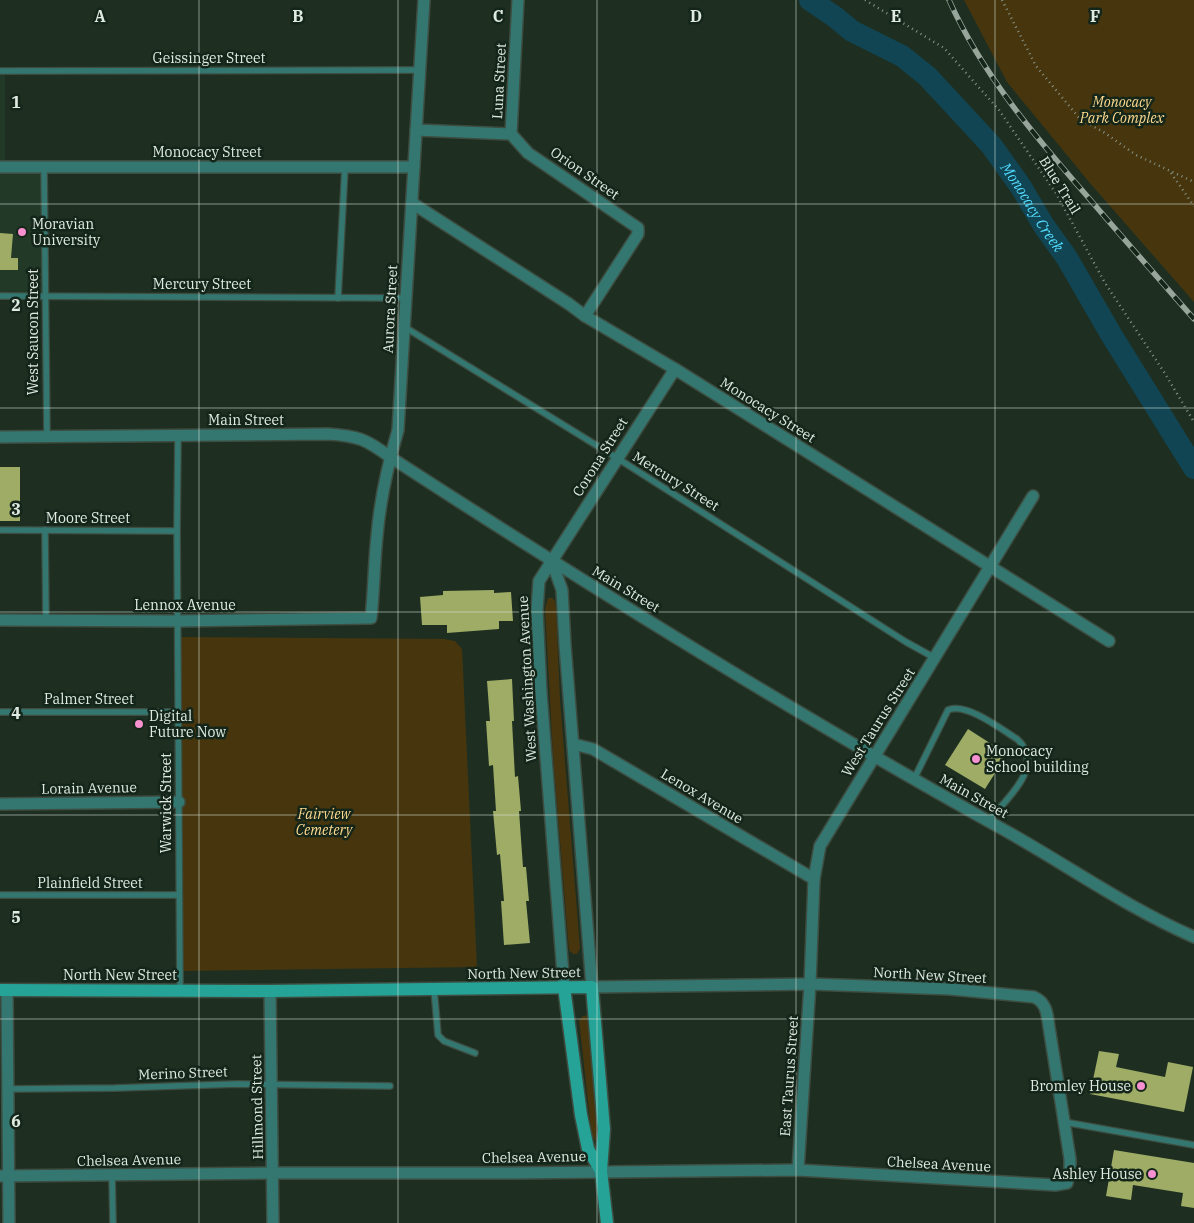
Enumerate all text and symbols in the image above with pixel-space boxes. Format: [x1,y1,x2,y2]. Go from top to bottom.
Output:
text: A [94,6,106,26]
text: B [292,6,304,26]
text: C [493,6,503,26]
text: D [690,6,702,26]
text: E [891,6,901,26]
text: F [1090,6,1100,26]
street label: Luna Street [488,43,510,119]
street label: Geissinger Street [153,49,265,67]
text: 1 [11,92,21,112]
park label: Monocacy Park Complex [1079,93,1165,127]
street label: Monocacy Street [152,143,262,161]
street label: Orion Street [547,143,623,203]
street label: Blue Trail [1035,153,1085,217]
water label: Monocacy Creek [996,158,1069,255]
place label: Moravian University [32,215,101,249]
marker: Moravian University [16,226,28,238]
street label: Aurora Street [379,264,401,354]
street label: West Saucon Street [24,269,42,395]
street label: Mercury Street [153,275,251,293]
text: 2 [11,295,21,315]
street label: Monocacy Street [717,373,819,447]
street label: Main Street [208,411,284,429]
street label: Corona Street [568,414,632,500]
street label: Mercury Street [629,447,723,515]
text: 3 [11,499,21,519]
street label: Moore Street [46,509,130,527]
street label: Main Street [589,562,663,616]
street label: West Washington Avenue [514,595,540,763]
street label: Lennox Avenue [134,596,236,614]
street label: West Taurus Street [837,664,919,780]
street label: Palmer Street [44,690,134,708]
text: 4 [11,703,21,723]
place label: Digital Future Now [149,707,226,741]
marker: Digital Future Now [133,718,145,730]
place label: Monocacy School building [986,742,1089,776]
street label: Warwick Street [157,753,175,853]
marker: Monocacy School building [970,753,982,765]
street label: Lenox Avenue [658,764,746,828]
street label: Main Street [936,770,1012,822]
street label: Lorain Avenue [41,778,137,798]
park label: Fairview Cemetery [296,805,354,839]
street label: Plainfield Street [37,874,143,892]
text: 5 [11,907,21,927]
street label: North New Street [467,963,581,983]
street label: North New Street [873,963,987,987]
street label: North New Street [63,966,177,984]
street label: East Taurus Street [776,1015,802,1137]
street label: Hillmond Street [247,1054,267,1160]
street label: Merino Street [138,1062,228,1084]
place label: Bromley House [1030,1077,1131,1095]
marker: Bromley House [1135,1080,1147,1092]
text: 6 [11,1111,21,1131]
street label: Chelsea Avenue [482,1147,586,1167]
street label: Chelsea Avenue [77,1150,181,1170]
street label: Chelsea Avenue [887,1152,991,1176]
place label: Ashley House [1053,1165,1142,1183]
marker: Ashley House [1146,1168,1158,1180]

